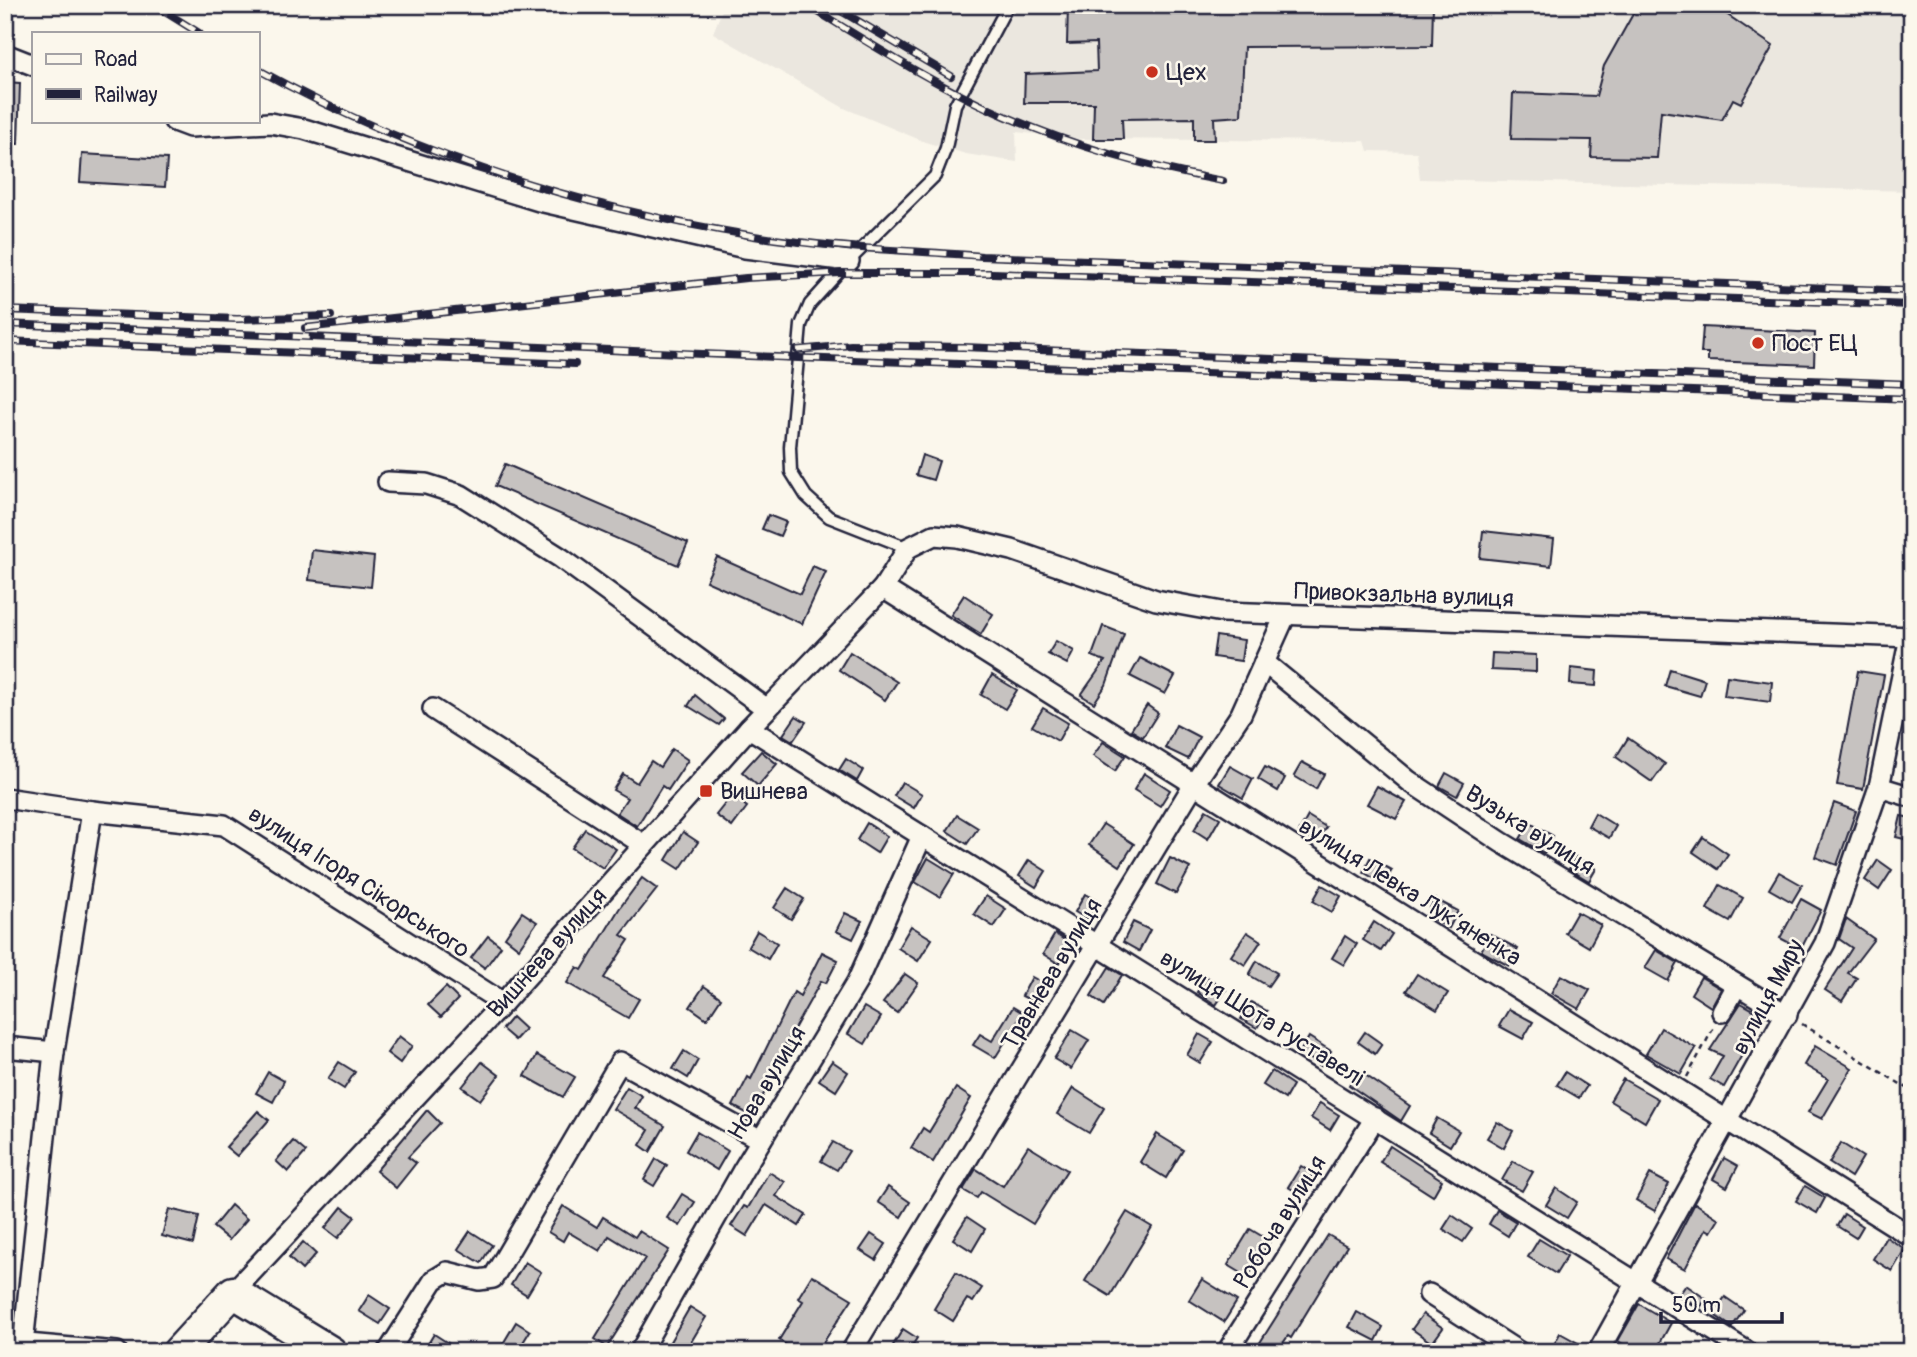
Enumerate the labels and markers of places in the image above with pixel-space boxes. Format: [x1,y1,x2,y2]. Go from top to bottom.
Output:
place label: Цех [1166,58,1207,87]
marker: Цех [1144,64,1160,80]
place label: Пост ЕЦ [1772,329,1858,358]
marker: Пост ЕЦ [1750,335,1766,351]
place label: Вишнева [720,777,808,806]
marker: Вишнева [698,783,714,799]

